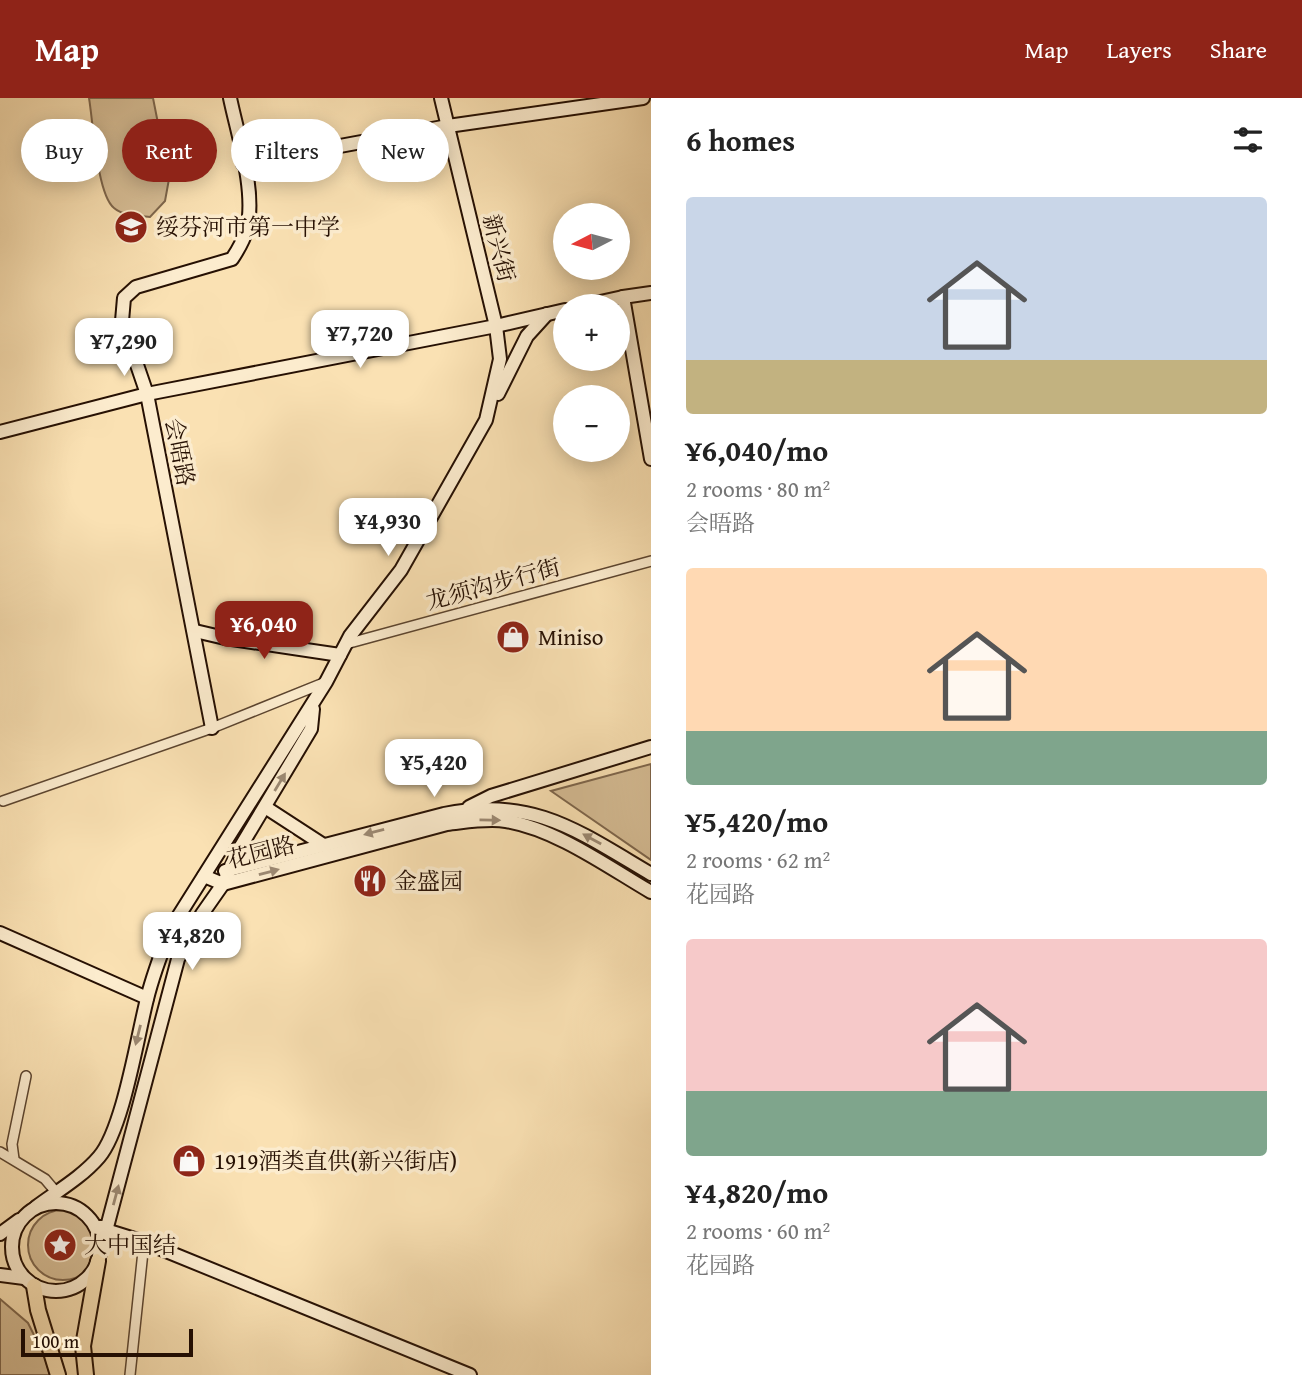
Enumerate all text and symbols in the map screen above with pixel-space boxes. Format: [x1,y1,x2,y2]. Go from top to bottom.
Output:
text: Map [35,25,99,73]
text: Map [1025,32,1068,67]
text: Layers [1106,32,1172,67]
text: Share [1210,32,1267,67]
text: 6 homes [686,118,795,162]
chip: Buy [21,119,108,182]
chip: Rent [122,119,217,182]
chip: Filters [231,119,343,182]
chip: New [357,119,449,182]
icon: filters [1229,121,1267,159]
north arrow [553,203,630,280]
map controls [553,203,630,462]
school or university icon: 绥芬河市第一中学 [112,208,150,246]
place label: 绥芬河市第一中学 [156,210,340,243]
street label: 新兴街 [475,210,524,285]
icon: home [914,242,1040,368]
button: + [553,294,630,371]
pin: ¥7,720 [303,310,417,370]
text: ¥7,720 [327,316,393,349]
pin: ¥7,290 [67,318,181,378]
text: ¥7,290 [91,324,157,357]
button: − [553,385,630,462]
street label: 会晤路 [158,415,203,489]
text: ¥6,040/mo [686,428,828,472]
text: 2 rooms · 80 m² [686,472,830,505]
pin: ¥4,930 [331,498,445,558]
text: ¥4,930 [355,504,421,537]
text: 会晤路 [686,506,755,539]
street label: 龙须沟步行街 [422,550,564,617]
pin: ¥6,040 [207,602,321,661]
text: ¥6,040 [231,607,297,640]
icon: home [914,613,1040,739]
shop icon: Miniso [494,618,532,656]
place label: Miniso [538,620,604,653]
pin: ¥5,420 [377,740,491,799]
text: ¥5,420 [401,745,467,778]
one-way arrow [273,773,286,792]
text: ¥5,420/mo [686,799,828,843]
one-way arrow [479,814,501,826]
street label: 花园路 [223,827,298,876]
one-way arrow [363,828,384,838]
one-way arrow [582,833,602,845]
text: 2 rooms · 62 m² [686,843,830,876]
restaurant icon: 金盛园 [351,862,389,900]
place label: 金盛园 [394,864,463,897]
one-way arrow [258,866,280,877]
text: 花园路 [686,877,755,910]
pin: ¥4,820 [135,912,249,972]
text: ¥4,820 [159,918,225,951]
icon: home [914,984,1040,1110]
one-way arrow [132,1024,143,1046]
shop icon: 1919酒类直供(新兴街店) [170,1142,208,1180]
place label: 1919酒类直供(新兴街店) [214,1144,457,1177]
text: ¥4,820/mo [686,1170,828,1214]
one-way arrow [111,1183,122,1205]
text: 2 rooms · 60 m² [686,1214,830,1247]
place icon: 大中国结 [41,1226,79,1264]
place label: 大中国结 [84,1228,176,1261]
text: 花园路 [686,1248,755,1281]
scale bar [21,1326,192,1358]
text: 100 m [32,1327,79,1355]

